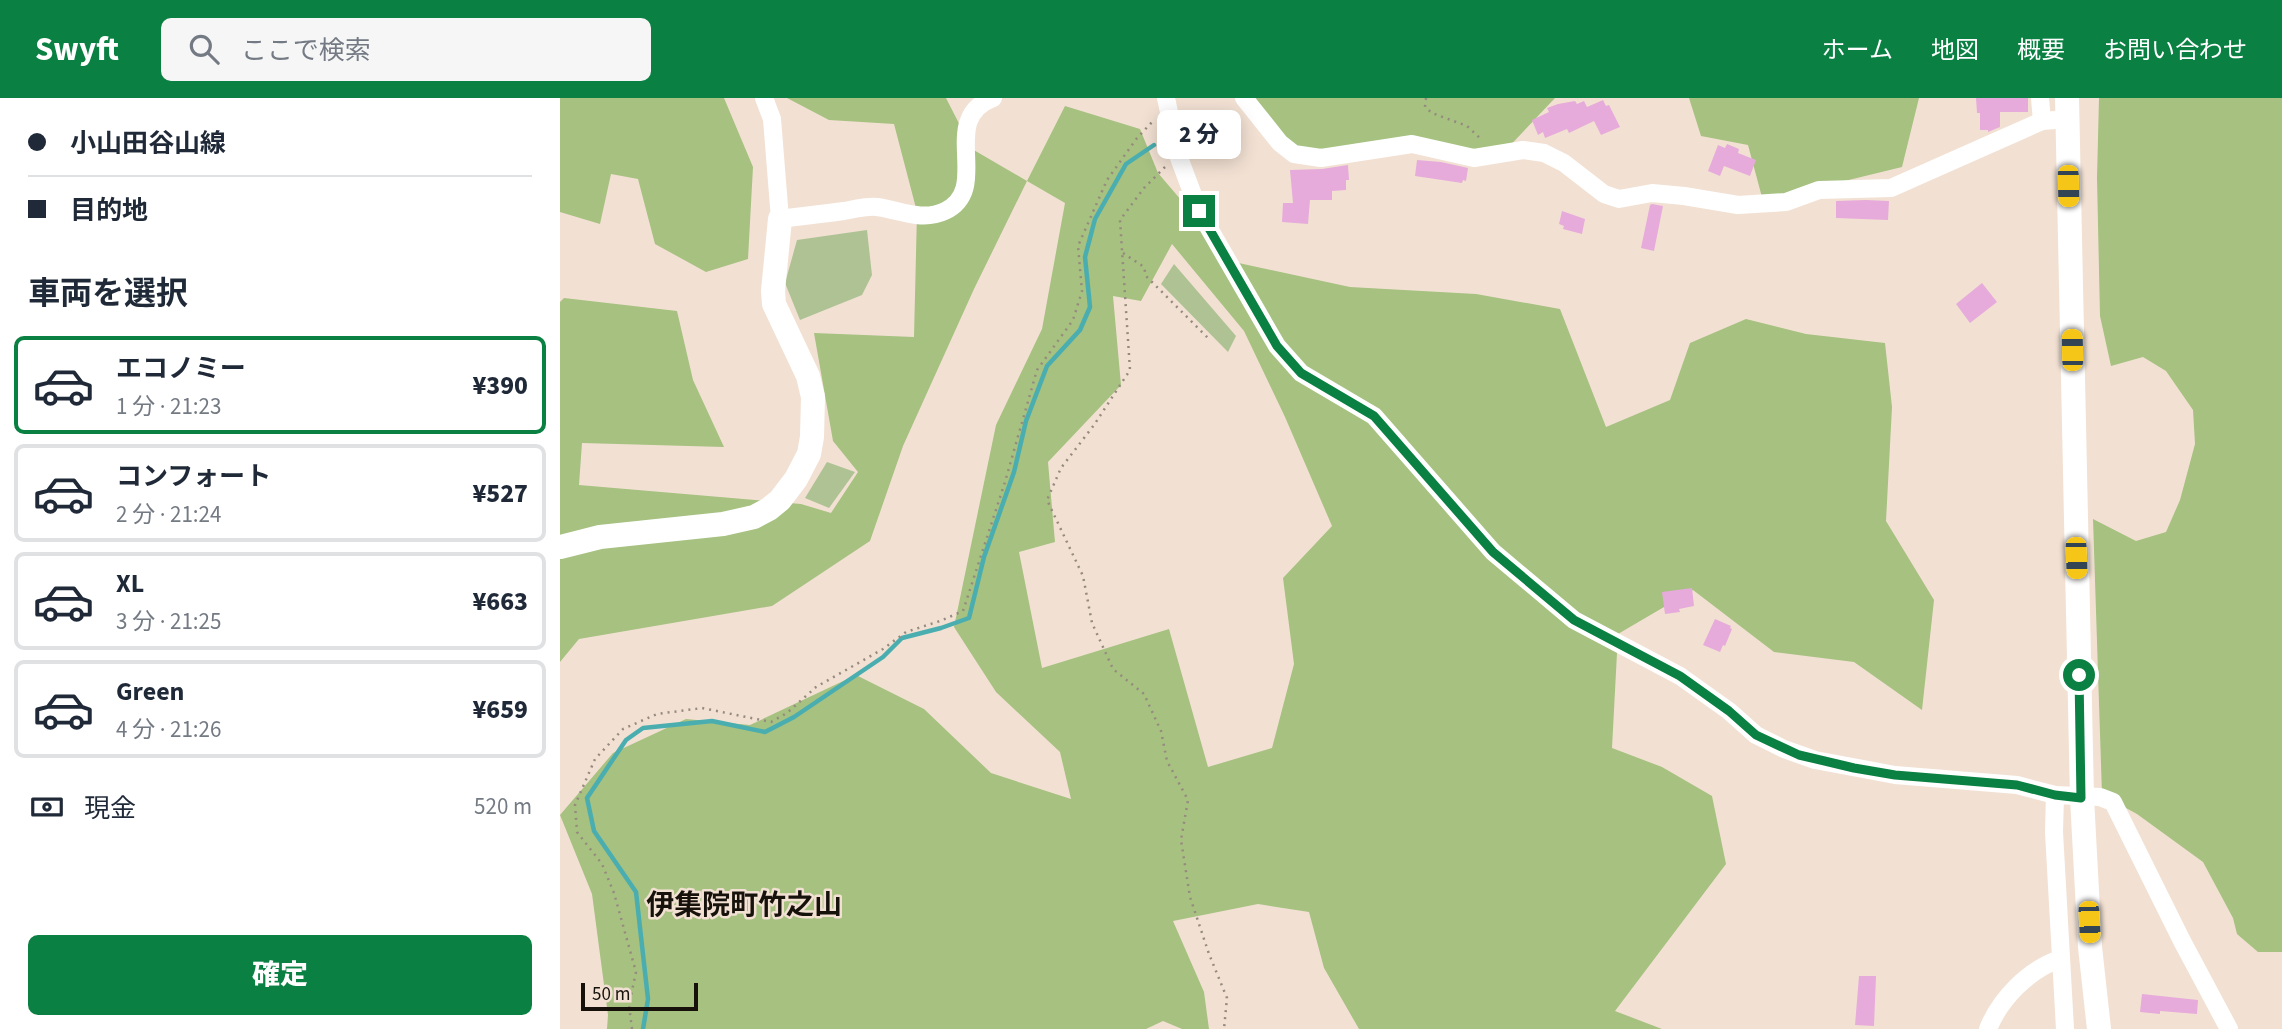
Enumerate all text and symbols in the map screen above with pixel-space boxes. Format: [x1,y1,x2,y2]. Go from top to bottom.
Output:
search box [161,18,651,81]
text: Swyft [35,26,119,73]
icon: search [185,30,223,68]
text: ここで検索 [241,32,371,69]
text: ホーム [1822,33,1893,68]
text: 地図 [1931,33,1979,68]
text: 概要 [2017,33,2065,68]
text: お問い合わせ [2103,33,2247,68]
callout: 2 分 [1157,109,1241,158]
text: 2 分 [1179,118,1219,151]
text: 小山田谷山線 [70,125,226,162]
car [2058,165,2079,207]
text: 目的地 [70,192,148,229]
route end [1183,195,1215,227]
text: 車両を選択 [28,271,188,317]
car [2062,329,2083,371]
text: エコノミー [116,350,246,387]
icon: car [32,354,95,417]
text: ¥390 [472,367,528,404]
text: 1 分 · 21:23 [116,390,221,423]
text: コンフォート [116,458,271,495]
icon: car [32,462,95,525]
text: ¥527 [472,475,528,512]
text: 2 分 · 21:24 [116,498,221,531]
car [2065,537,2088,579]
text: XL [116,565,144,602]
icon: car [32,570,95,633]
text: ¥663 [472,583,528,620]
text: 3 分 · 21:25 [116,605,221,638]
route start [2063,659,2095,691]
text: Green [116,673,184,710]
icon: car [32,678,95,741]
text: ¥659 [472,691,528,728]
text: 4 分 · 21:26 [116,713,221,746]
icon: cash [28,788,66,826]
text: 現金 [84,790,136,827]
text: 520 m [474,790,532,823]
district label: 伊集院町竹之山 [646,885,842,925]
car [2078,900,2101,944]
button: 確定 [28,935,532,1015]
scale bar [581,980,698,1012]
text: 50 m [592,981,630,1008]

